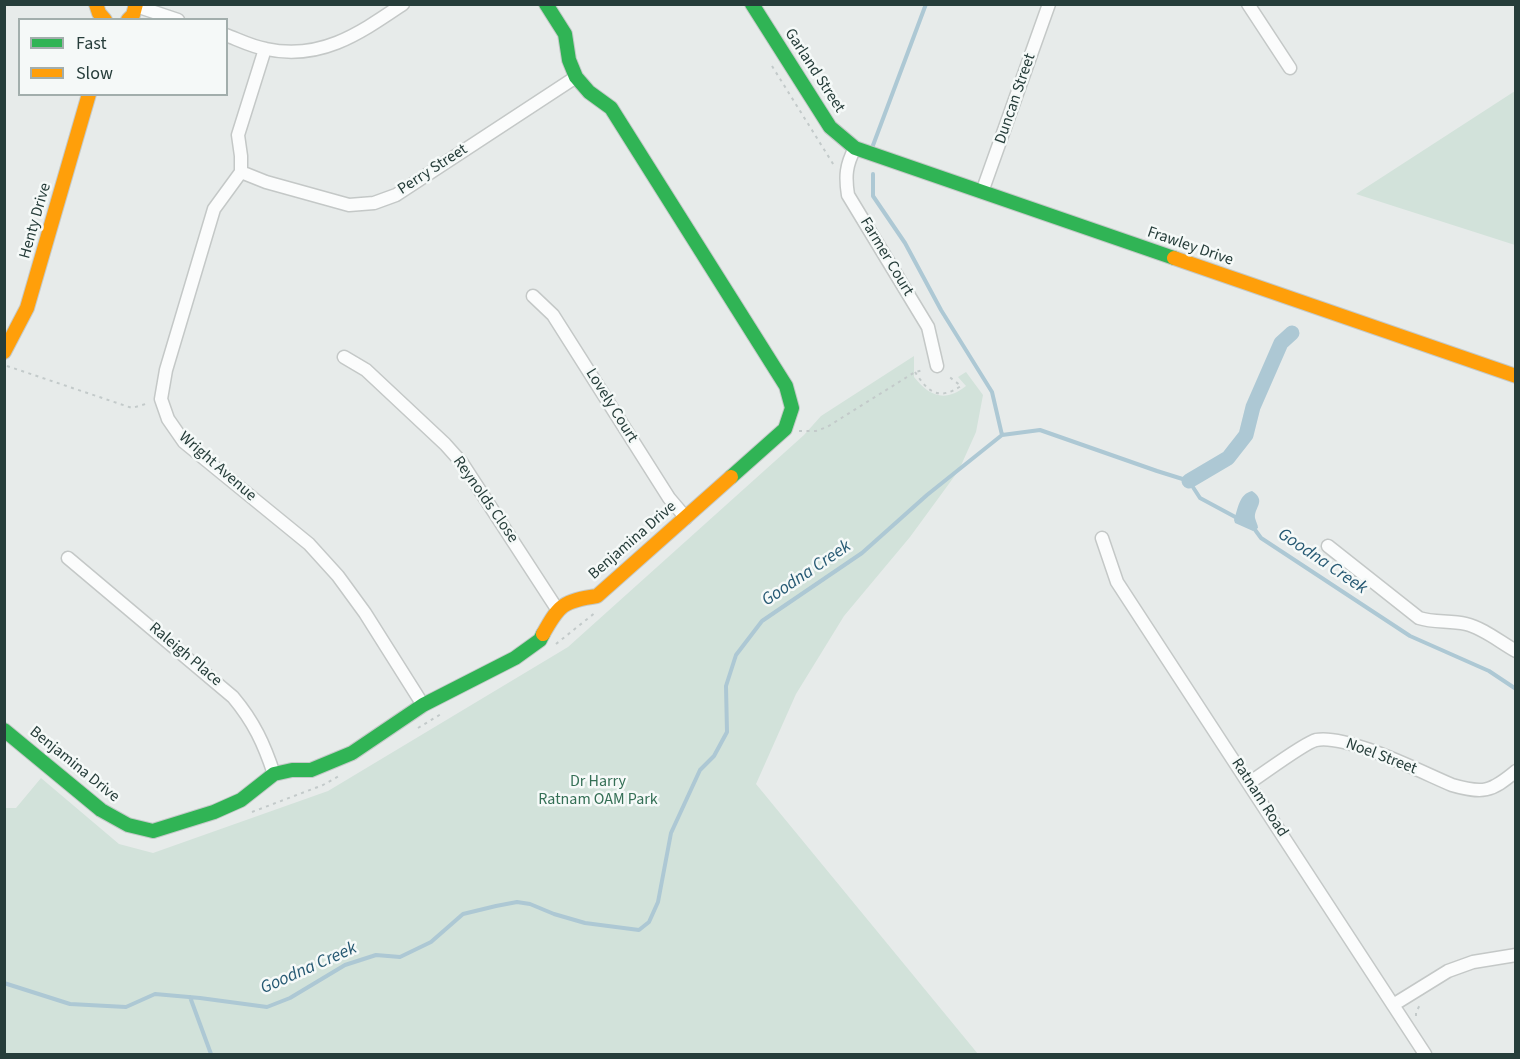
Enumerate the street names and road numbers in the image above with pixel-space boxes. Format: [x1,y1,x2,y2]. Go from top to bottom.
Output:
street label: Garland Street [780,25,848,117]
street label: Duncan Street [992,51,1040,147]
street label: Perry Street [395,140,471,200]
street label: Henty Drive [16,181,56,261]
street label: Farmer Court [855,214,917,300]
street label: Frawley Drive [1144,223,1236,271]
street label: Lovely Court [581,365,641,447]
street label: Wright Avenue [174,428,260,506]
street label: Reynolds Close [448,453,522,547]
street label: Benjamina Drive [585,498,681,584]
street label: Raleigh Place [145,619,225,691]
street label: Benjamina Drive [25,723,123,807]
street label: Noel Street [1343,735,1419,779]
street label: Ratnam Road [1226,755,1292,841]

